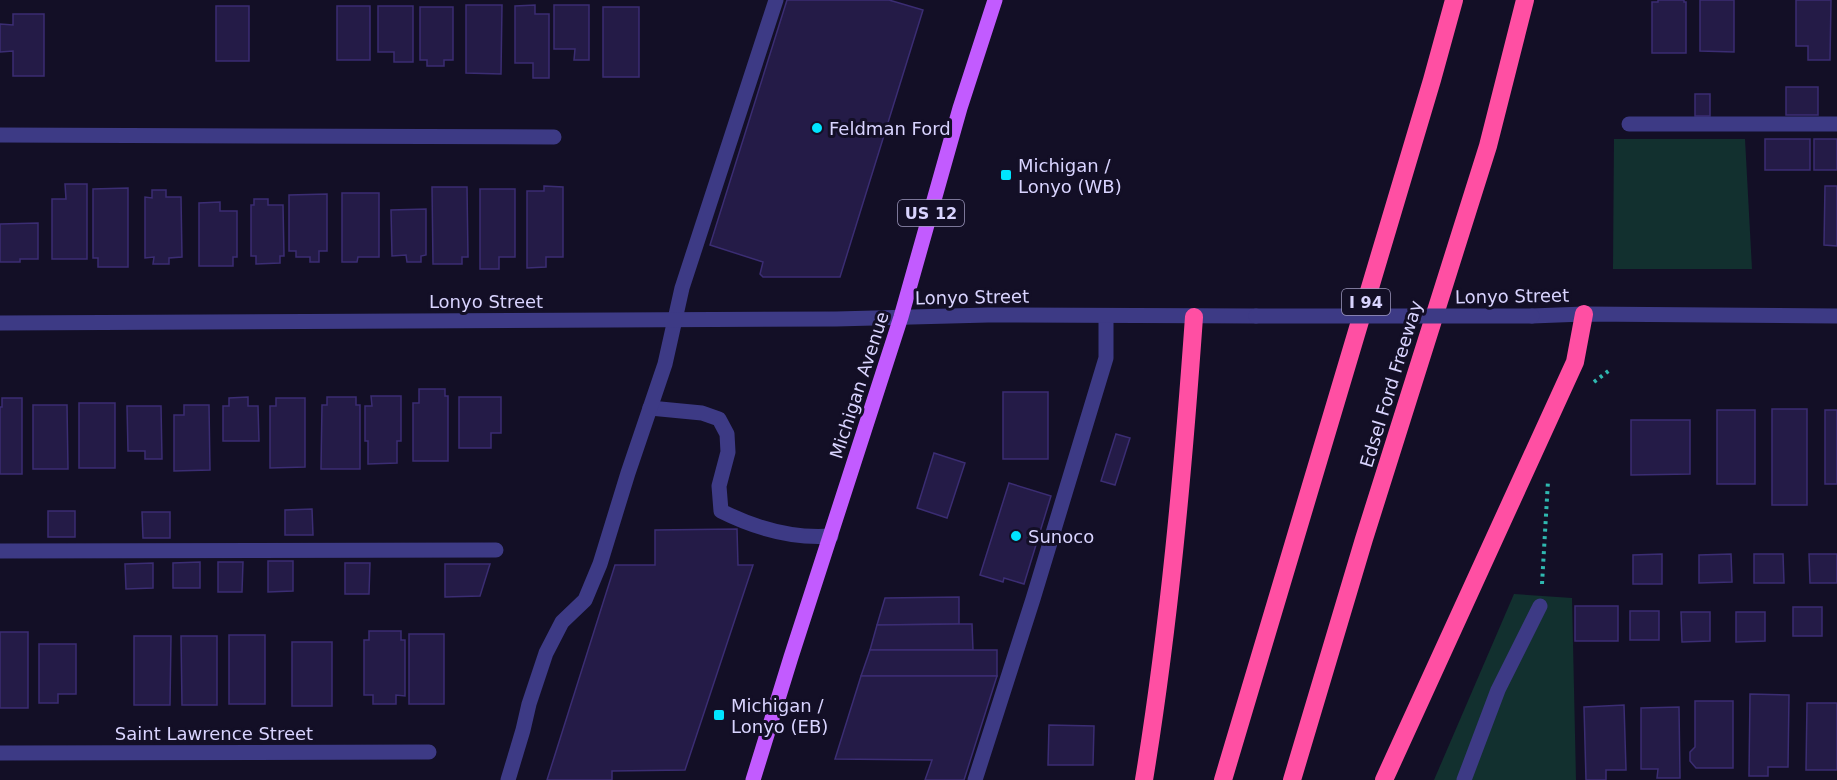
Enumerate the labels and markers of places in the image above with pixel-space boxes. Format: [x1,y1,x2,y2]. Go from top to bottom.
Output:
place label: Feldman Ford [829,118,951,139]
marker: Feldman Ford [810,121,824,135]
place label: Michigan / Lonyo (WB) [1018,155,1122,197]
marker: Michigan / Lonyo (WB) [999,168,1013,182]
place label: Sunoco [1028,526,1094,547]
marker: Sunoco [1009,529,1023,543]
place label: Michigan / Lonyo (EB) [731,695,828,737]
marker: Michigan / Lonyo (EB) [712,708,726,722]

